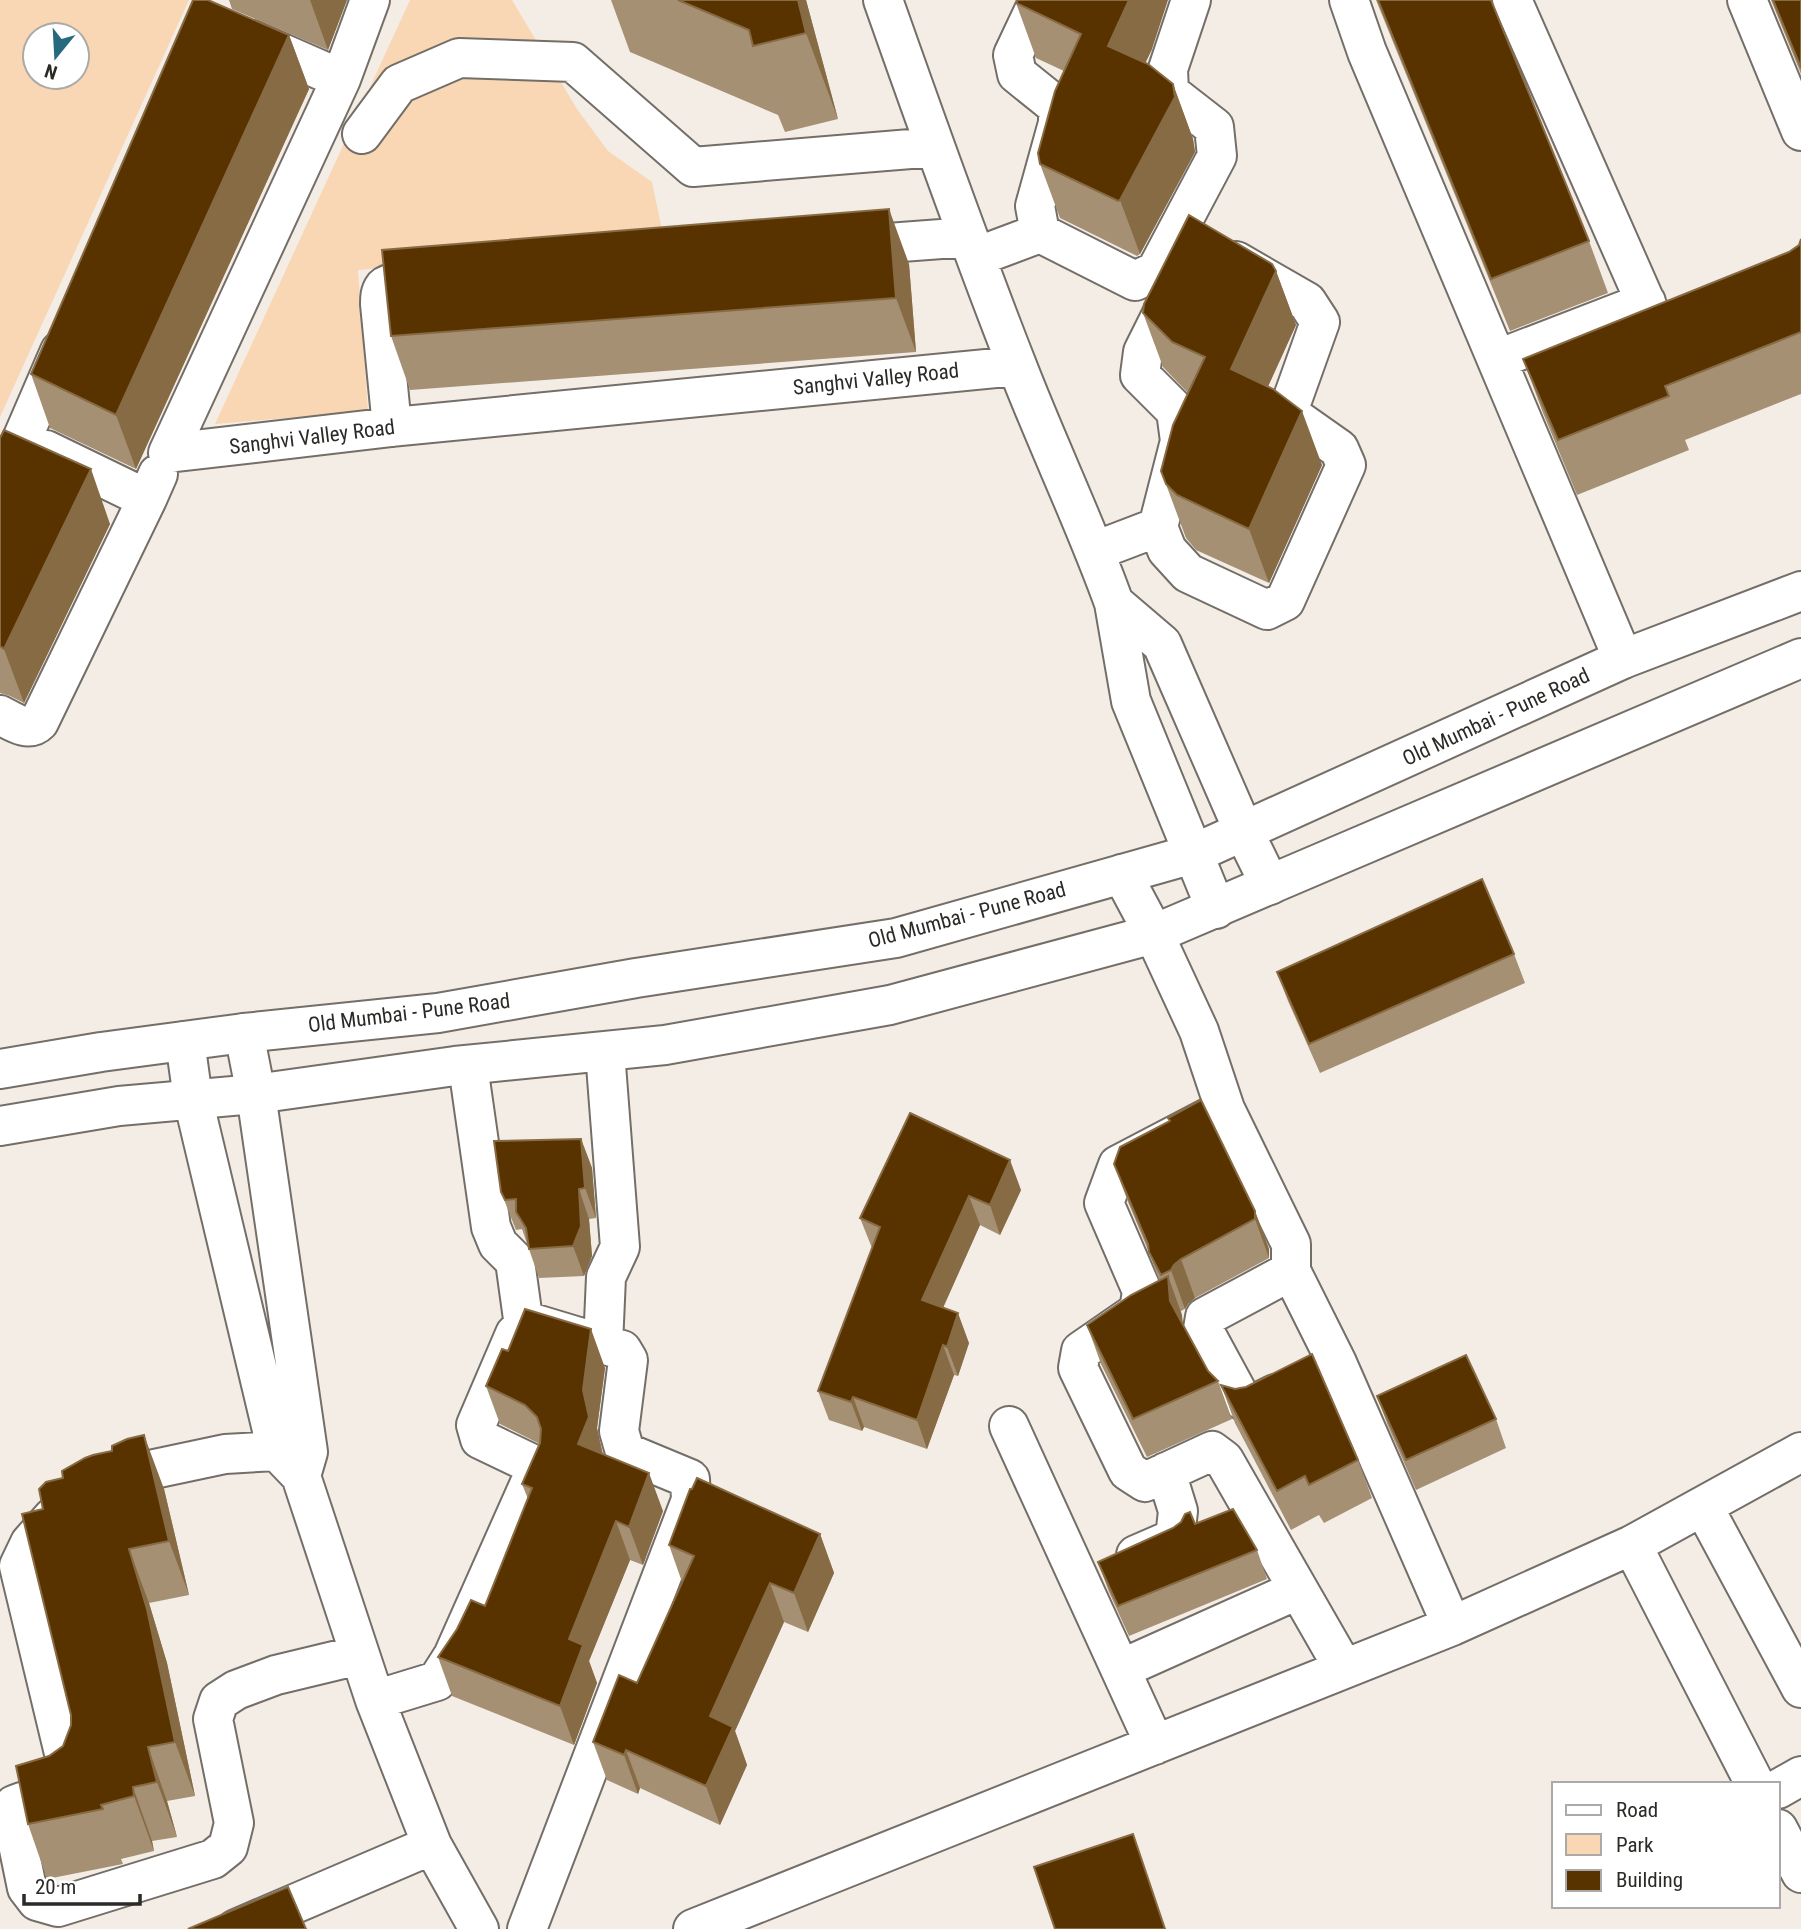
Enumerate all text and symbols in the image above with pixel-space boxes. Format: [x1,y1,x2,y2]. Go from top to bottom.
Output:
north arrow [21,21,91,91]
text: N [42,59,60,84]
street label: Sanghvi Valley Road [792,358,960,400]
street label: Sanghvi Valley Road [228,415,396,459]
street label: Old Mumbai - Pune Road [1399,663,1593,771]
street label: Old Mumbai - Pune Road [866,877,1068,953]
street label: Old Mumbai - Pune Road [307,989,511,1037]
legend [1552,1782,1780,1908]
text: Road [1616,1798,1658,1822]
text: Park [1616,1833,1654,1857]
scale bar [24,1862,140,1906]
text: Building [1616,1868,1683,1892]
text: 20 m [35,1875,76,1899]

